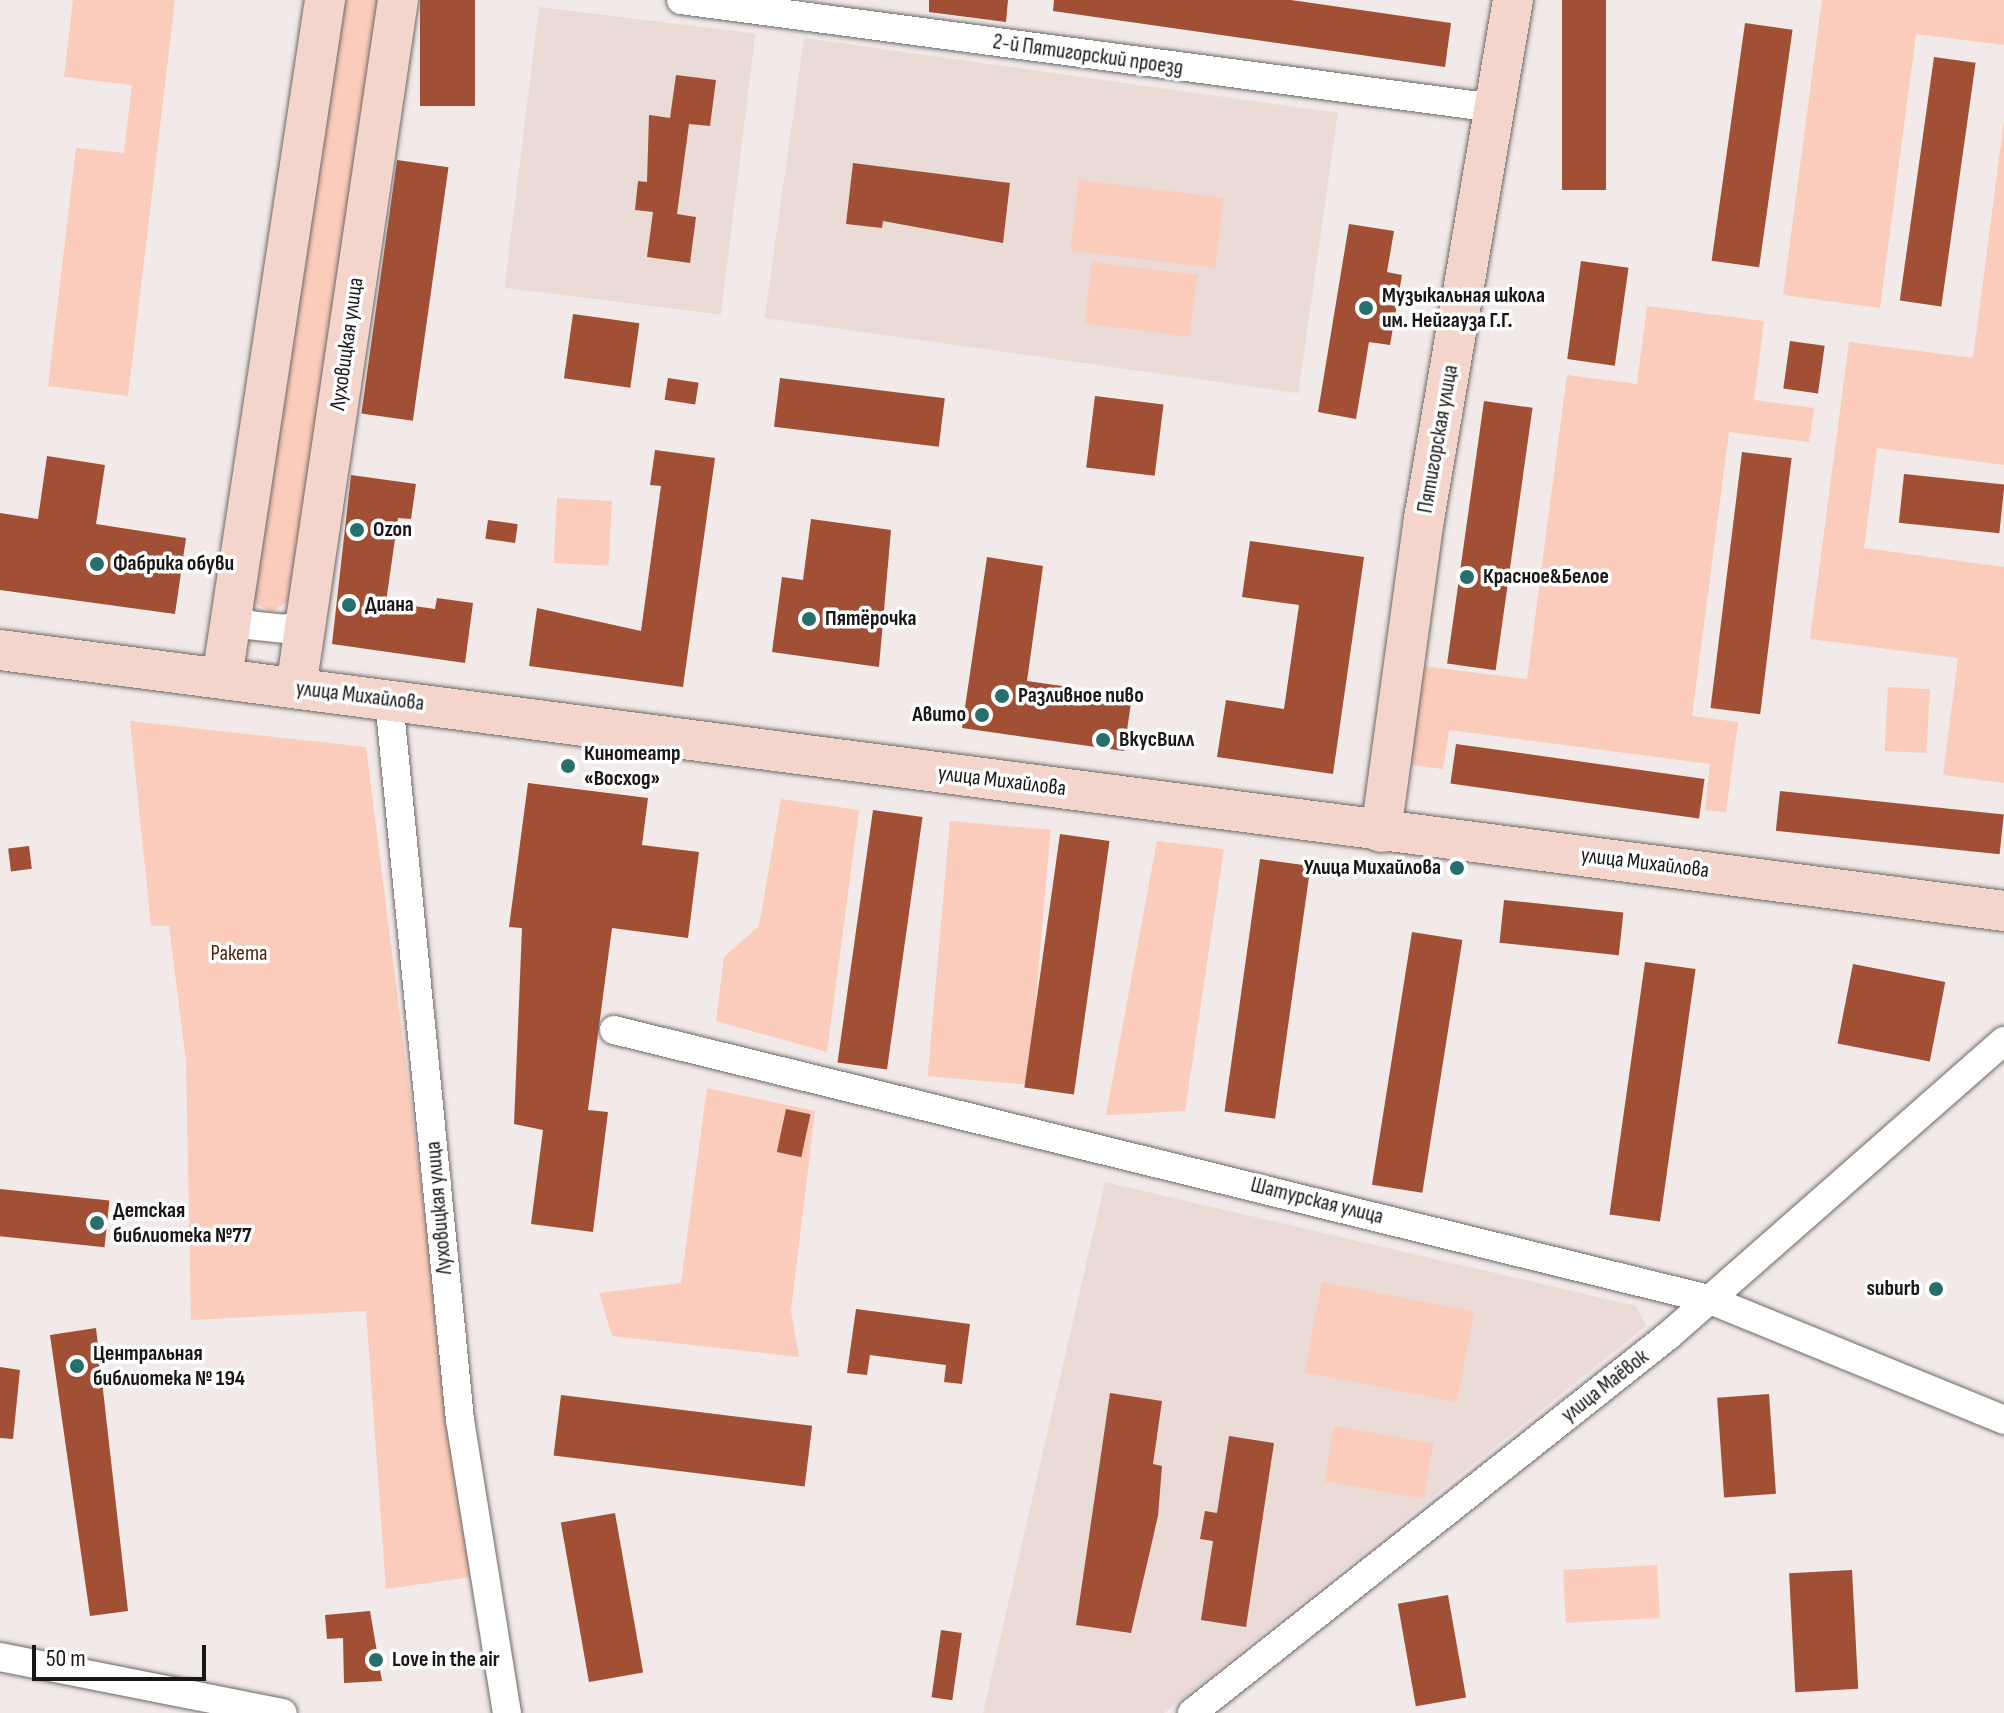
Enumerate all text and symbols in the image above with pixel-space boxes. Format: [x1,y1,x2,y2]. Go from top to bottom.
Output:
street label: 2-й Пятигорский проезд [991,29,1185,81]
street label: Луховицкая улица [325,276,369,412]
place label: Музыкальная школа им. Нейгауза Г.Г. [1382,282,1545,334]
marker: Музыкальная школа им. Нейгауза Г.Г. [1357,299,1375,317]
street label: Пятигорская улица [1412,363,1464,515]
place label: Ozon [373,517,412,543]
marker: Ozon [348,521,366,539]
place label: Фабрика обуви [113,551,234,577]
marker: Фабрика обуви [88,555,106,573]
place label: Красное&Белое [1483,564,1609,590]
marker: Красное&Белое [1458,568,1476,586]
place label: Диана [365,592,414,618]
marker: Диана [340,596,358,614]
place label: Пятёрочка [825,606,916,632]
marker: Пятёрочка [800,610,818,628]
street label: улица Михайлова [294,675,426,717]
place label: Разливное пиво [1018,683,1144,709]
marker: Разливное пиво [993,687,1011,705]
place label: Авито [912,702,966,728]
marker: Авито [973,706,991,724]
place label: ВкусВилл [1119,727,1195,753]
marker: ВкусВилл [1094,731,1112,749]
place label: Кинотеатр «Восход» [584,740,681,792]
marker: Кинотеатр «Восход» [559,757,577,775]
street label: улица Михайлова [936,760,1068,802]
street label: улица Михайлова [1579,842,1711,884]
place label: Улица Михайлова [1304,855,1441,881]
marker: Улица Михайлова [1448,859,1466,877]
park label: Ракета [211,941,267,967]
street label: Луховицкая улица [420,1140,458,1276]
street label: Шатурская улица [1248,1172,1386,1230]
place label: Детская библиотека №77 [113,1197,252,1248]
marker: Детская библиотека №77 [88,1214,106,1232]
place label: suburb [1866,1276,1920,1302]
marker: suburb [1927,1280,1945,1298]
place label: Центральная библиотека № 194 [93,1340,245,1392]
street label: улица Маёвок [1556,1344,1654,1428]
marker: Центральная библиотека № 194 [68,1357,86,1375]
scale bar [36,1629,210,1679]
text: 50 m [46,1644,86,1673]
place label: Love in the air [392,1647,500,1673]
marker: Love in the air [367,1651,385,1669]

